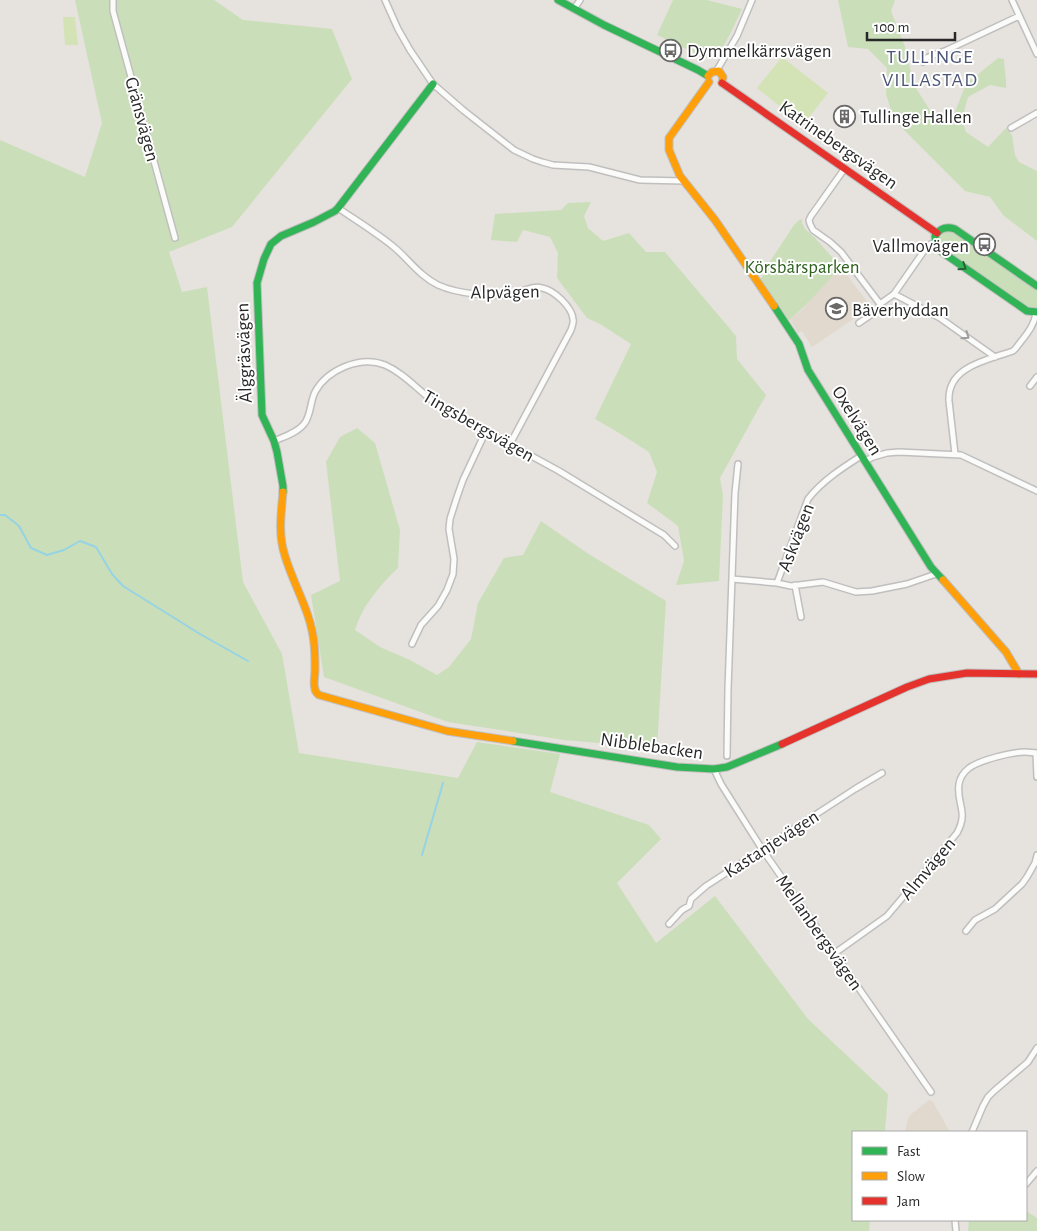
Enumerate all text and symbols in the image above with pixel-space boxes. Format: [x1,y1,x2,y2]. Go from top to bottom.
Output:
scale bar [867,10,954,42]
text: 100 m [874,20,909,35]
bus stop icon: Dymmelkärrsvägen [659,38,683,62]
place label: Dymmelkärrsvägen [687,42,832,61]
district label: TULLINGE VILLASTAD [882,47,978,90]
street label: Gränsvägen [121,75,162,164]
street label: Katrinebergsvägen [776,97,901,193]
building icon: Tullinge Hallen [832,104,856,128]
place label: Tullinge Hallen [860,108,972,127]
bus stop icon: Vallmovägen [973,233,997,257]
place label: Vallmovägen [873,237,969,256]
park label: Körsbärsparken [744,258,860,277]
one-way arrow [958,261,967,270]
street label: Alpvägen [470,282,540,303]
school or university icon: Bäverhyddan [824,297,848,321]
place label: Bäverhyddan [852,301,949,320]
street label: Älggräsvägen [232,303,256,403]
one-way arrow [960,330,970,339]
street label: Oxelvägen [828,383,885,459]
street label: Tingsbergsvägen [419,387,537,466]
street label: Askvägen [775,501,818,574]
street label: Nibblebacken [599,730,704,763]
street label: Kastanjevägen [721,807,823,882]
street label: Almvägen [897,834,959,904]
street label: Mellanbergsvägen [772,872,866,994]
legend [852,1131,1027,1221]
text: Fast [897,1144,921,1159]
text: Slow [897,1169,925,1184]
text: Jam [897,1194,920,1209]

